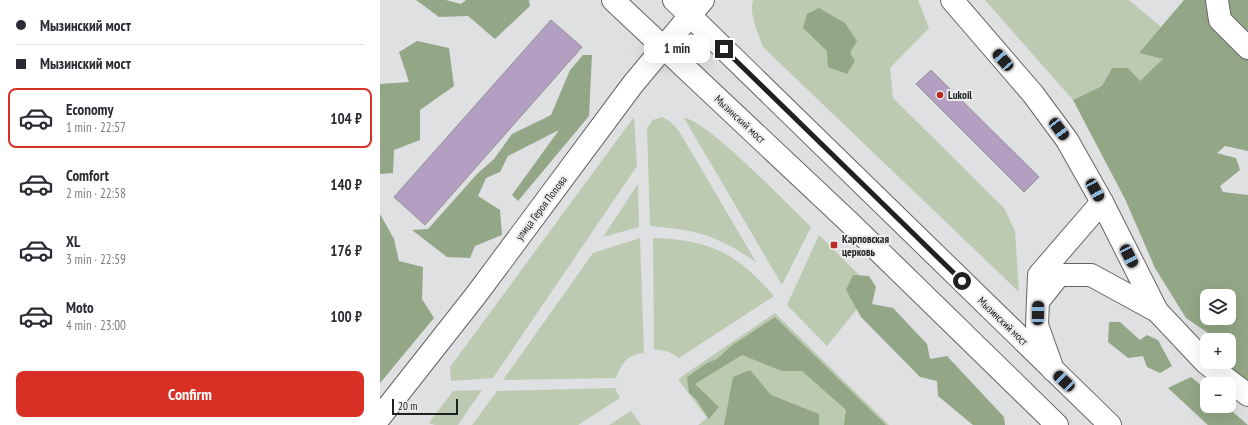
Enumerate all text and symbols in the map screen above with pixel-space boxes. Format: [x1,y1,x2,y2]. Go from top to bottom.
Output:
text: Мызинский мост [40,16,131,35]
callout: 1 min [644,35,710,63]
text: 1 min [664,40,690,57]
route end [715,40,733,58]
car [991,47,1015,73]
text: Мызинский мост [40,54,131,73]
place label: Lukoil [948,88,972,102]
marker: Lukoil [935,90,945,100]
street label: Мызинский мост [712,92,769,146]
icon: car [18,100,54,136]
text: Economy [66,100,114,119]
text: 104 ₽ [330,109,362,128]
car [1047,116,1071,142]
text: 1 min · 22:57 [66,119,126,136]
icon: car [18,166,54,202]
text: Comfort [66,166,109,185]
street label: улица Героя Попова [512,173,570,243]
text: 140 ₽ [330,175,362,194]
car [1084,177,1106,203]
text: 2 min · 22:58 [66,185,126,202]
icon: car [18,232,54,268]
text: XL [66,232,80,251]
place label: Карповская церковь [842,232,889,259]
marker: Карповская церковь [829,240,839,250]
text: 176 ₽ [330,241,362,260]
car [1118,243,1140,269]
text: 3 min · 22:59 [66,251,126,268]
route start [953,272,971,290]
map controls [1200,289,1236,413]
button: layers [1200,289,1236,325]
street label: Мызинский мост [975,294,1031,349]
icon: car [18,298,54,334]
text: Moto [66,298,94,317]
car [1032,301,1044,325]
text: 100 ₽ [330,307,362,326]
text: 4 min · 23:00 [66,317,126,334]
button: + [1200,333,1236,369]
car [1051,368,1077,394]
button: Confirm [16,371,364,417]
button: − [1200,377,1236,413]
scale bar [392,397,458,416]
text: 20 m [398,399,417,413]

